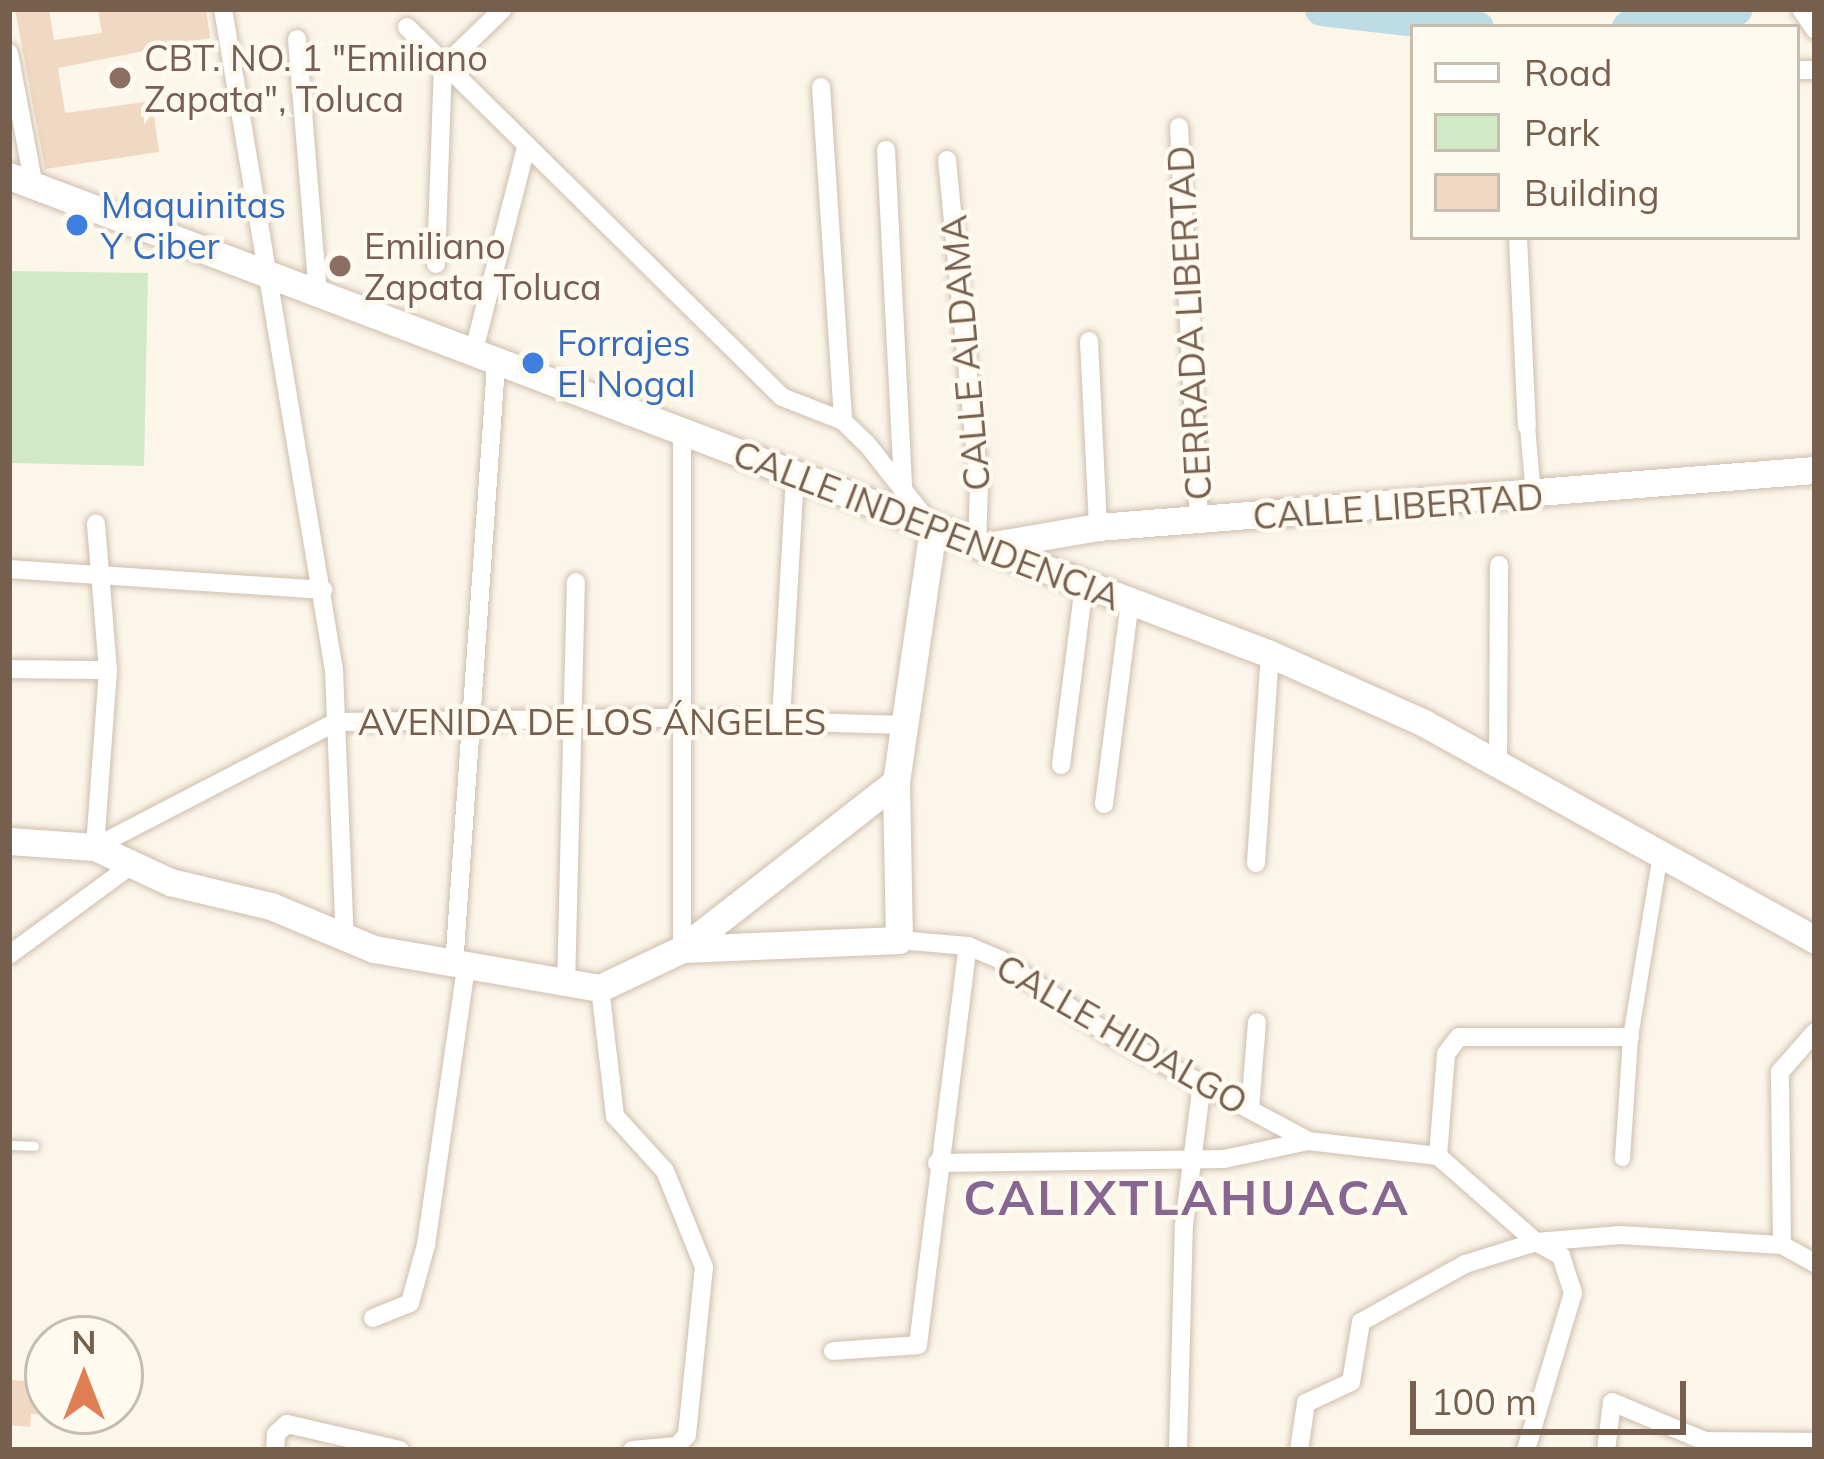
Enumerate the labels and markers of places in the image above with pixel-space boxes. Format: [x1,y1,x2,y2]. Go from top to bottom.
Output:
place label: CBT. NO. 1 "Emiliano Zapata", Toluca [144,35,488,120]
marker: CBT. NO. 1 "Emiliano Zapata", Toluca [107,65,133,91]
place label: Maquinitas Y Ciber [101,182,286,267]
marker: Maquinitas Y Ciber [64,212,90,238]
place label: Emiliano Zapata Toluca [364,223,602,308]
marker: Emiliano Zapata Toluca [327,253,353,279]
place label: Forrajes El Nogal [557,320,695,405]
marker: Forrajes El Nogal [520,350,546,376]

